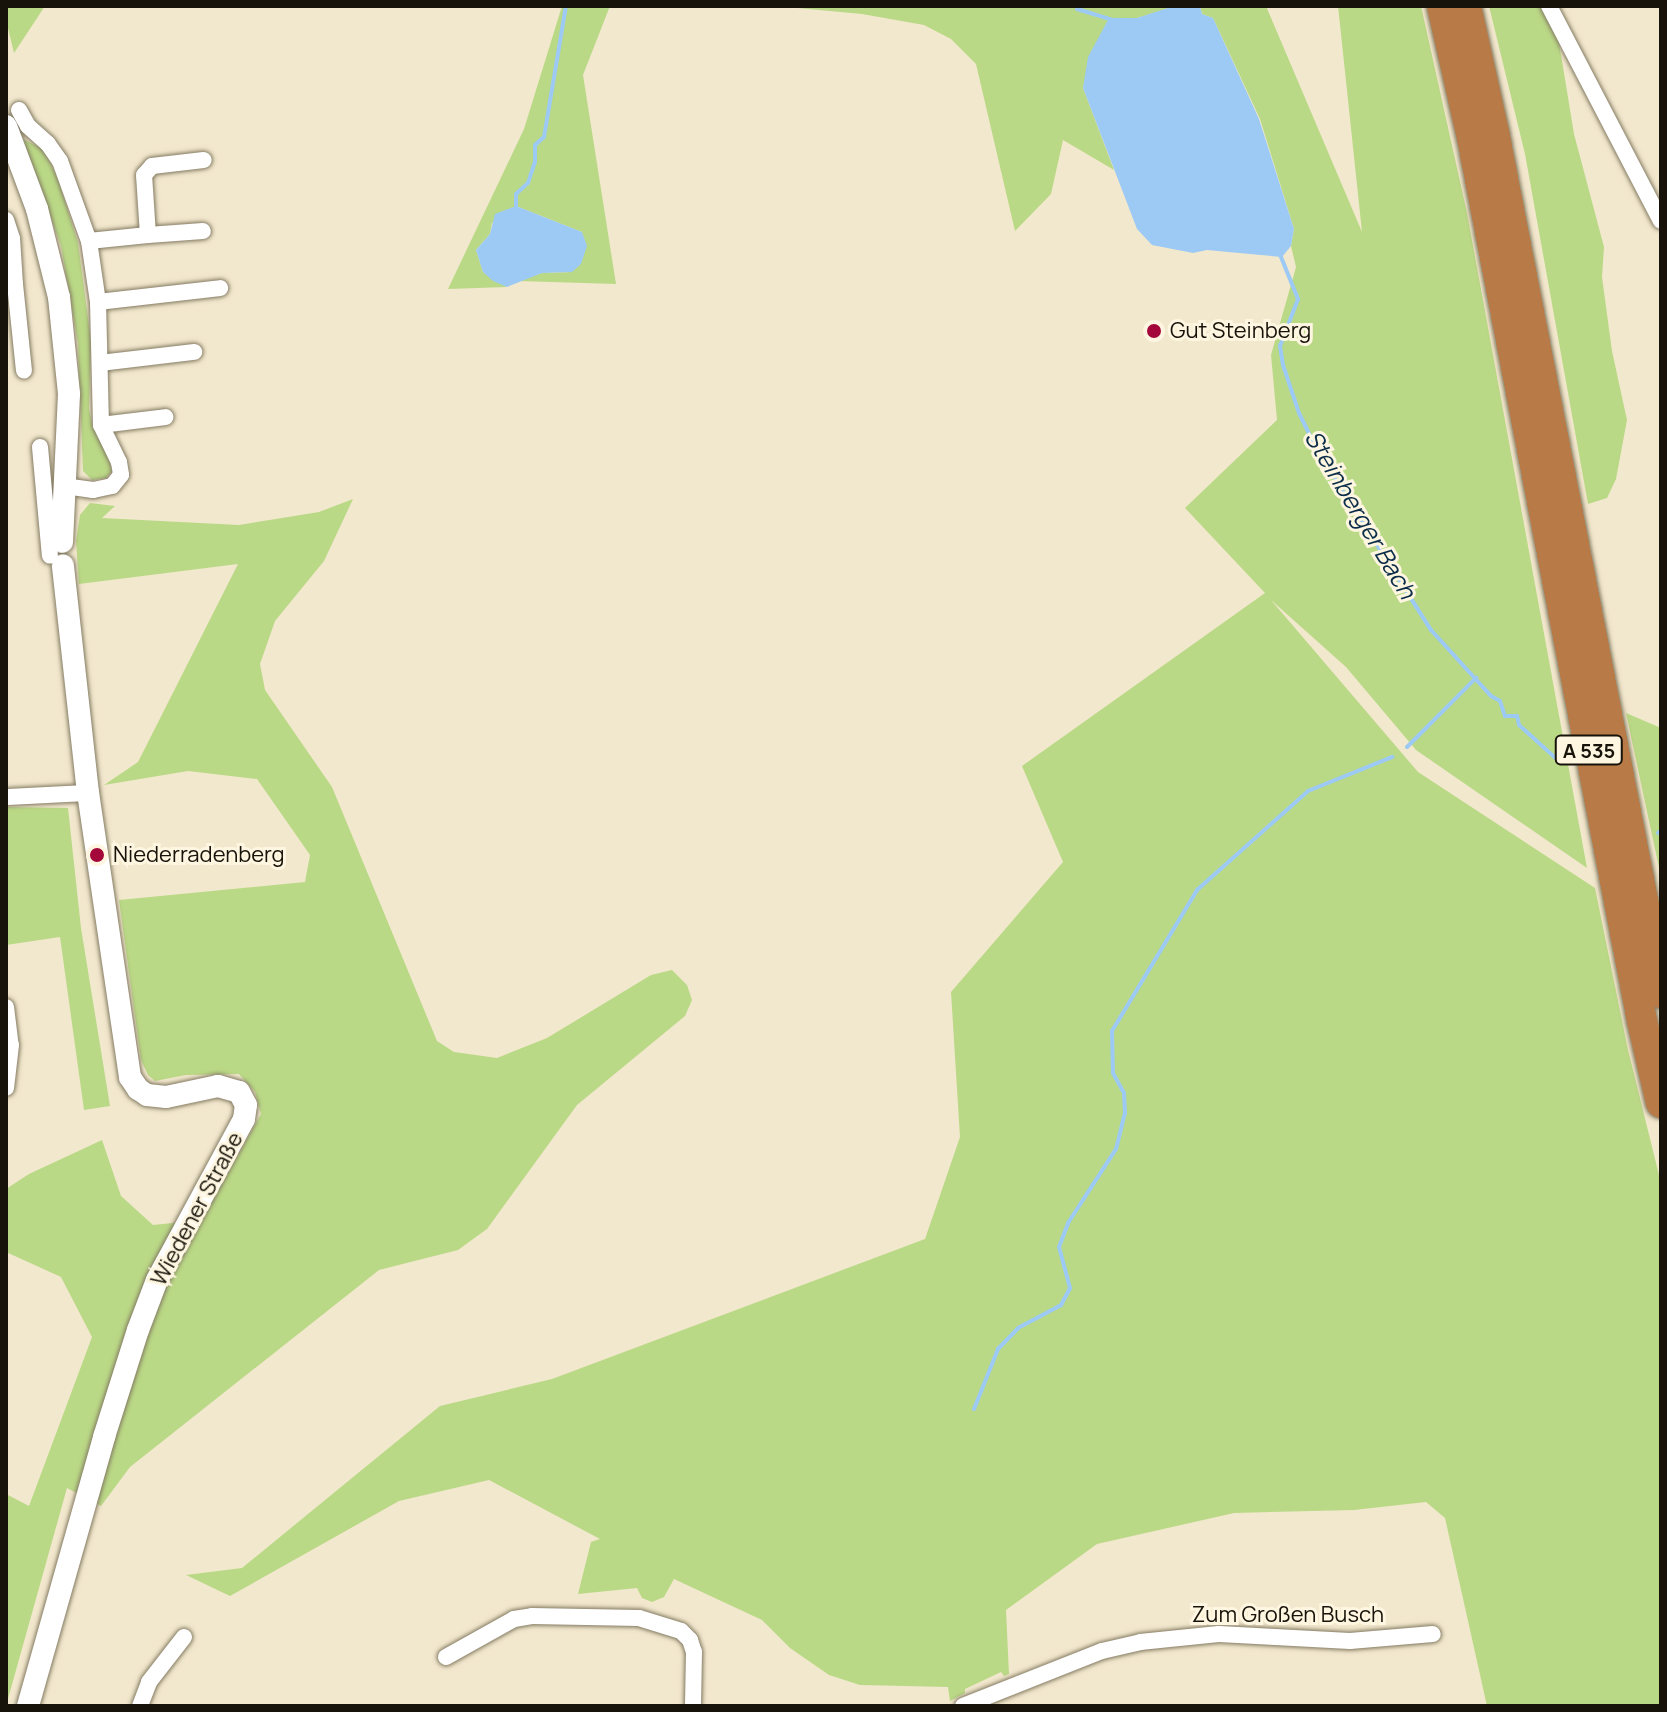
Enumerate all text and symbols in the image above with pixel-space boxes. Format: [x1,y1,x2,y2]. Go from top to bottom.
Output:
place label: Gut Steinberg [1170,318,1311,344]
marker: Gut Steinberg [1145,322,1163,340]
water label: Steinberger Bach [1299,425,1423,603]
road number: A 535 [1553,734,1625,766]
place label: Niederradenberg [113,842,285,868]
marker: Niederradenberg [88,846,106,864]
street label: Wiedener Straße [145,1128,249,1290]
street label: Zum Großen Busch [1192,1602,1384,1628]

